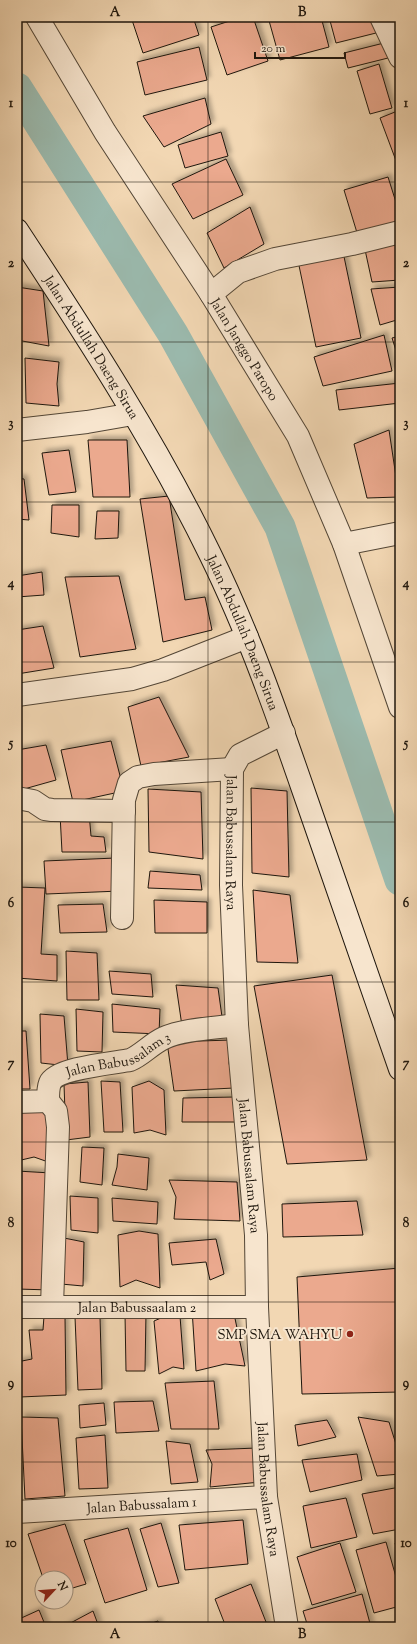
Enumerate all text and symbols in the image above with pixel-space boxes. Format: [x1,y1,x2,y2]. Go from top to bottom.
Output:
text: A [110,4,121,22]
text: B [298,4,307,22]
scale bar [255,34,345,60]
text: 20 m [261,40,286,58]
text: 1 [9,95,14,113]
text: 1 [404,95,409,113]
text: 2 [8,255,15,273]
text: 2 [403,255,410,273]
street label: Jalan Abdullah Daeng Sirua [37,271,143,424]
street label: Jalan Janggo Paropo [203,294,282,406]
text: 3 [8,415,14,433]
text: 3 [403,415,409,433]
street label: Jalan Abdullah Daeng Sirua [200,552,283,714]
text: 4 [7,575,15,593]
text: 4 [402,575,410,593]
text: 5 [8,735,14,753]
text: 5 [403,735,409,753]
street label: Jalan Babussalam Raya [219,774,240,911]
text: 6 [8,895,15,913]
text: 6 [403,895,410,913]
street label: Jalan Babussalam 3 [63,1028,174,1084]
text: 7 [8,1055,15,1073]
text: 7 [403,1055,410,1073]
street label: Jalan Babussalam Raya [232,1097,264,1235]
text: 8 [8,1215,15,1233]
text: 8 [403,1215,410,1233]
street label: Jalan Babussaalam 2 [77,1299,197,1319]
place label: SMP SMA WAHYU [217,1326,343,1346]
marker: SMP SMA WAHYU [345,1329,355,1339]
text: 9 [8,1375,15,1393]
text: 9 [403,1375,410,1393]
street label: Jalan Babussalam Raya [250,1421,284,1559]
street label: Jalan Babussalam 1 [85,1493,198,1520]
text: 10 [5,1535,17,1553]
text: 10 [400,1535,412,1553]
north arrow [34,1570,74,1610]
text: N [53,1578,71,1594]
text: A [110,1626,121,1644]
text: B [298,1626,307,1644]

